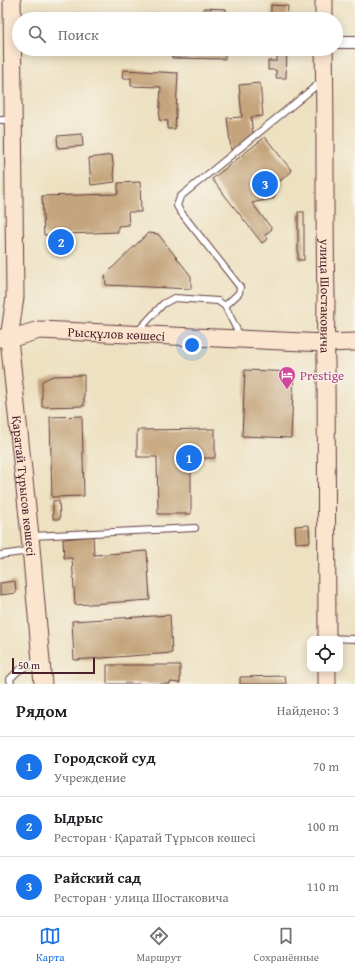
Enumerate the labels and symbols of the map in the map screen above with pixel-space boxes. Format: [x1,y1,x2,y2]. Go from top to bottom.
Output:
pin: 3 [252,169,278,199]
pin: 2 [48,227,74,257]
street label: улица Шостаковича [316,238,336,354]
street label: Рысқұлов көшесі [67,322,166,345]
your location [182,335,202,355]
hotel icon: Prestige [277,365,297,390]
place label: Prestige [300,366,344,385]
street label: Қаратай Тұрысов көшесі [8,414,41,557]
pin: 1 [176,443,202,473]
scale bar [12,656,95,675]

